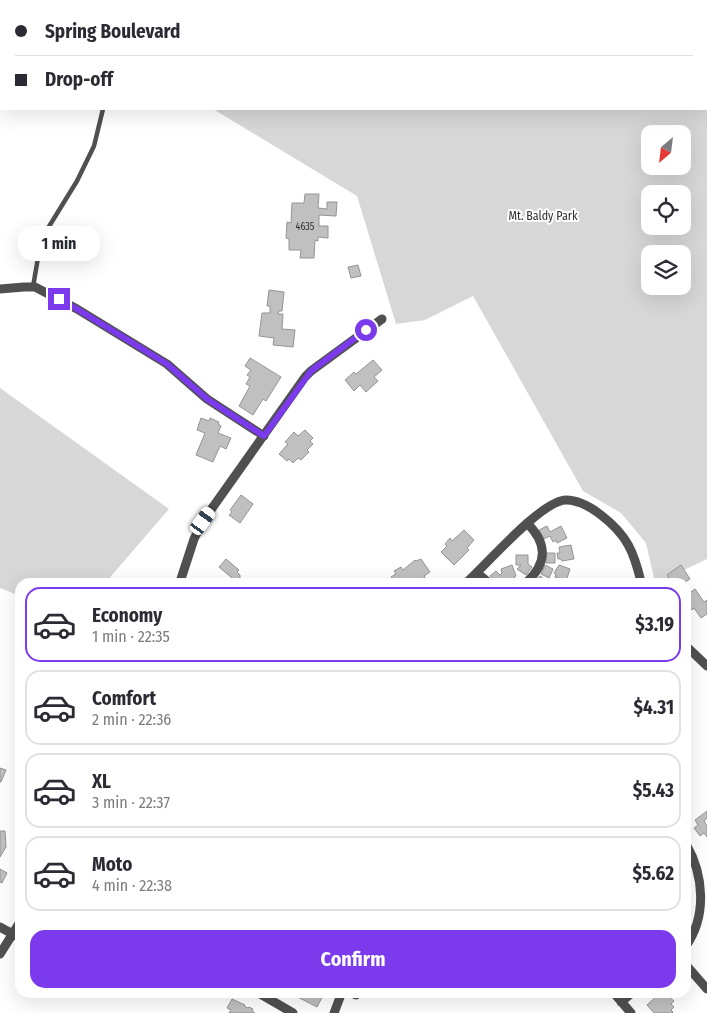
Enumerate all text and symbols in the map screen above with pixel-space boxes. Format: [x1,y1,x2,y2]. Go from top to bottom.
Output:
text: Spring Boulevard [45,20,180,43]
text: Drop-off [45,68,113,91]
north arrow [641,125,691,175]
map controls [641,125,691,295]
button: locate [641,185,691,235]
park label: Mt. Baldy Park [508,209,578,223]
house number: 4635 [296,221,315,233]
callout: 1 min [18,226,100,262]
text: 1 min [42,234,76,253]
button: layers [641,245,691,295]
route end [48,288,70,310]
route start [355,319,377,341]
car [188,504,217,538]
icon: car [32,602,77,647]
text: Economy [92,604,162,627]
text: $3.19 [635,613,674,636]
text: 1 min · 22:35 [92,627,170,646]
icon: car [32,685,77,730]
text: Comfort [92,687,156,710]
text: $4.31 [633,696,674,719]
text: 2 min · 22:36 [92,710,171,729]
icon: car [32,768,77,813]
text: XL [92,770,111,793]
text: $5.43 [633,779,674,802]
text: 3 min · 22:37 [92,793,170,812]
icon: car [32,851,77,896]
text: Moto [92,853,132,876]
text: $5.62 [632,862,674,885]
text: 4 min · 22:38 [92,876,172,895]
button: Confirm [30,930,676,988]

